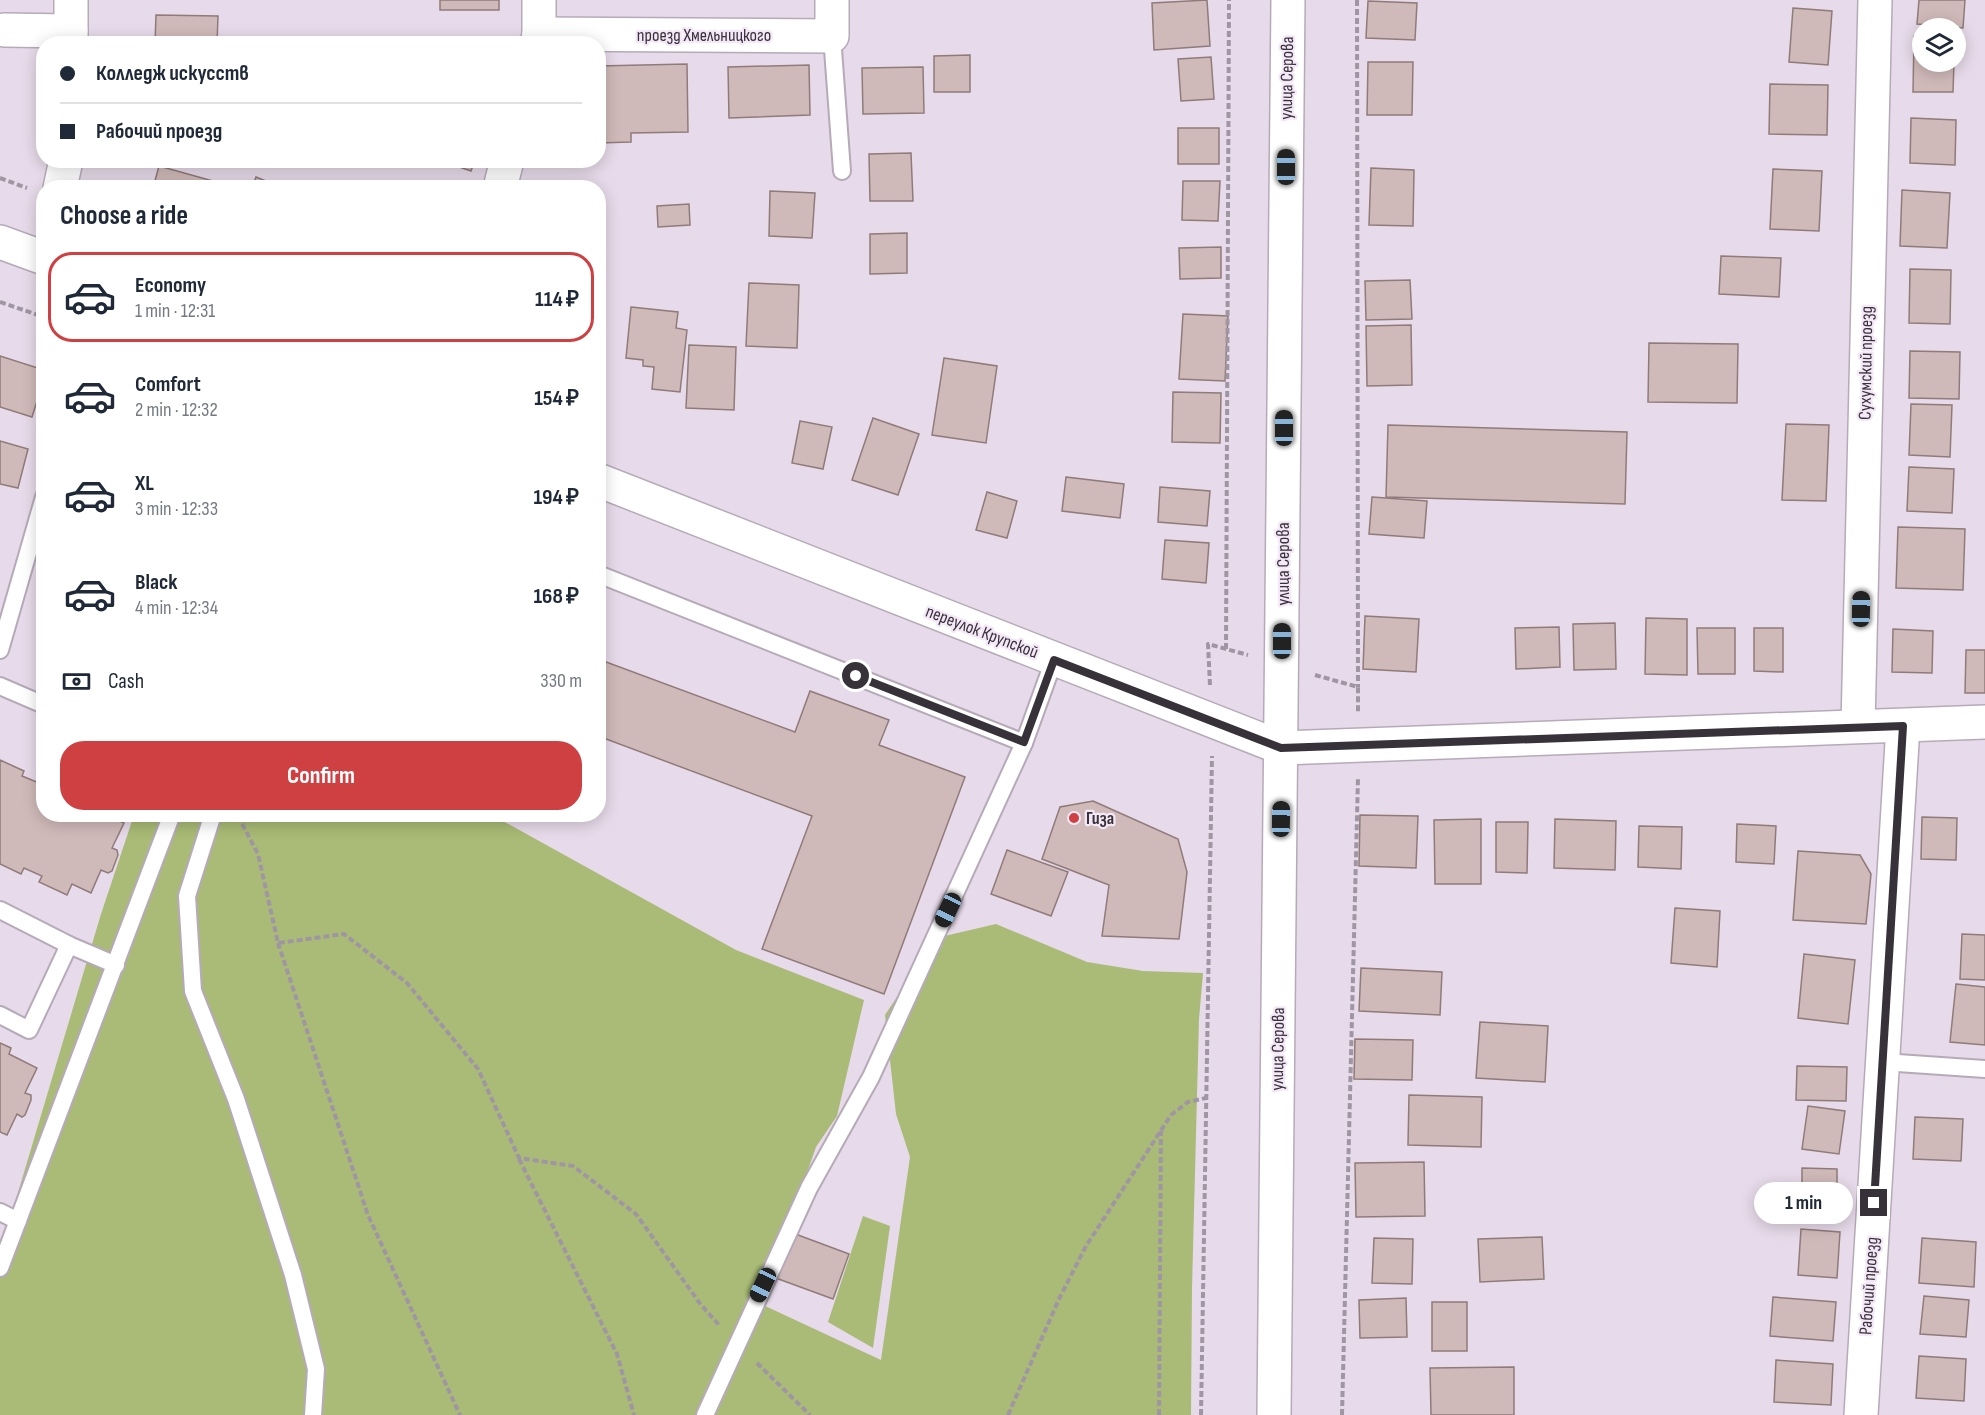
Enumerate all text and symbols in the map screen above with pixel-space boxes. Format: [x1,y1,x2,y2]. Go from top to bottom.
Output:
map controls [1912,18,1966,72]
button: layers [1912,18,1966,72]
street label: проезд Хмельницкого [637,25,771,46]
street label: улица Серова [1276,36,1298,120]
text: Колледж искусств [96,60,249,87]
text: Рабочий проезд [96,118,222,145]
car [1277,149,1295,185]
text: Choose a ride [60,200,188,232]
icon: car [63,270,117,324]
text: Economy [135,272,206,299]
text: 114 ₽ [535,286,579,313]
text: 1 min · 12:31 [135,299,215,323]
street label: Сухумский проезд [1855,306,1877,420]
icon: car [63,369,117,423]
text: Comfort [135,371,201,398]
text: 154 ₽ [534,385,579,412]
text: 2 min · 12:32 [135,398,218,422]
car [1275,410,1293,446]
icon: car [63,468,117,522]
text: XL [135,470,154,497]
text: 194 ₽ [533,484,579,511]
text: 3 min · 12:33 [135,497,218,521]
street label: улица Серова [1273,522,1294,606]
icon: car [63,567,117,621]
text: Black [135,569,177,596]
text: 168 ₽ [533,583,579,610]
car [1852,591,1870,627]
text: 4 min · 12:34 [135,596,218,620]
street label: переулок Крупской [923,601,1041,663]
car [1273,623,1291,659]
route start [842,662,869,689]
icon: cash [60,665,93,698]
text: Cash [108,668,144,695]
text: 330 m [540,669,582,693]
button: Confirm [60,741,582,810]
car [1272,801,1290,837]
place label: Гиза [1086,808,1114,829]
marker: Гиза [1067,811,1081,825]
car [932,890,964,930]
street label: улица Серова [1267,1007,1289,1091]
callout: 1 min [1754,1182,1853,1224]
route end [1860,1189,1887,1216]
text: 1 min [1785,1191,1822,1215]
street label: Рабочий проезд [1855,1236,1883,1336]
car [747,1265,779,1305]

